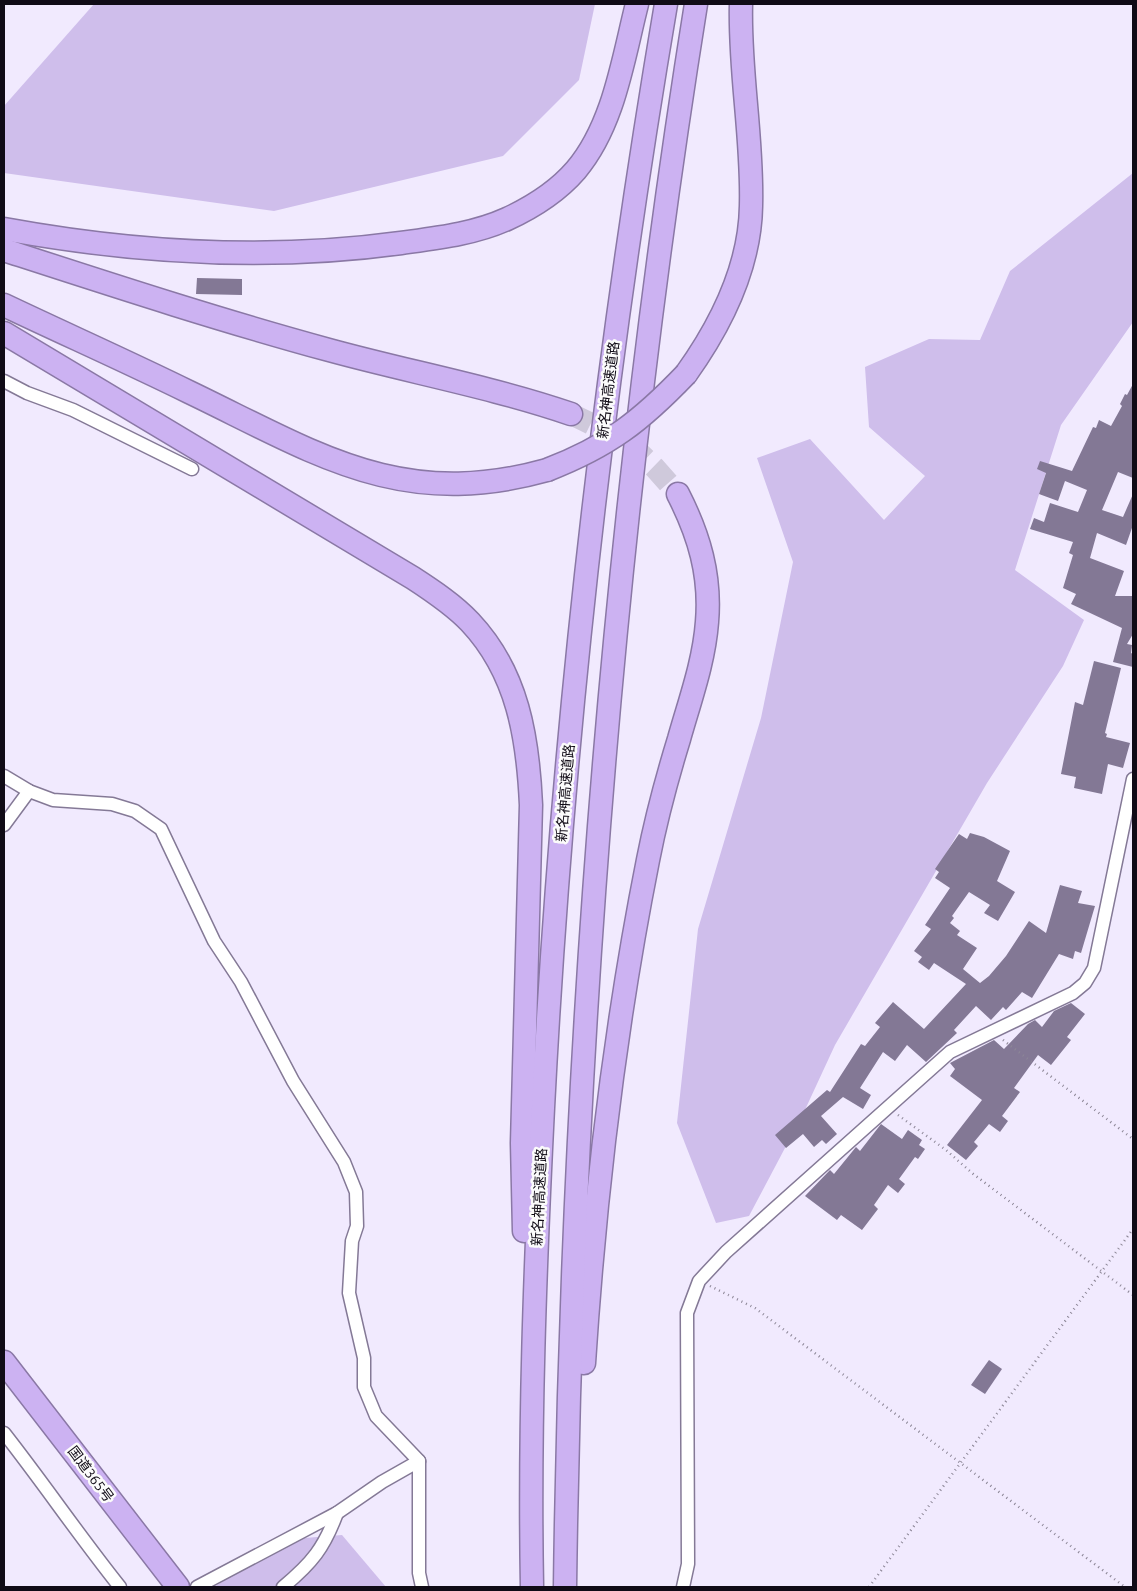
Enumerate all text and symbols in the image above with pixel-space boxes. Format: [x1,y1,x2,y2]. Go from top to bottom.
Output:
street label: 新名神高速道路 [594,340,622,440]
street label: 新名神高速道路 [553,743,577,843]
street label: 新名神高速道路 [528,1148,550,1246]
street label: 国道365号 [65,1443,117,1505]

